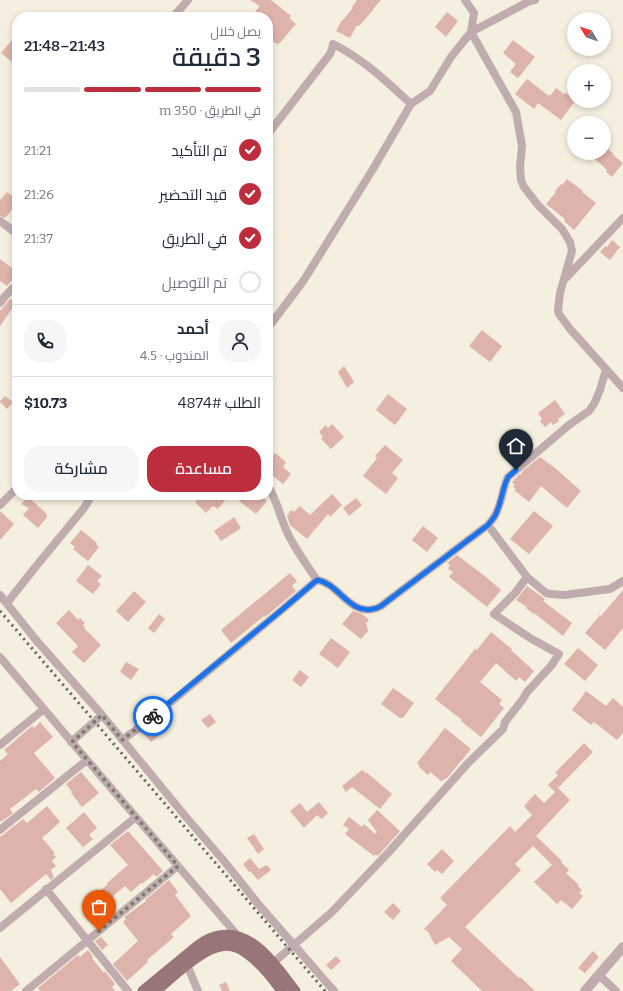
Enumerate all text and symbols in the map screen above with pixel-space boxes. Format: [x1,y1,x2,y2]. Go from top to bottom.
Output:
north arrow [567,12,611,56]
map controls [567,12,611,160]
text: يصل خلال [210,24,261,39]
text: 21:43–21:48 [24,37,105,55]
text: 3 دقيقة [172,42,261,73]
button: + [567,64,611,108]
text: في الطريق · 350 m [159,103,261,118]
button: − [567,116,611,160]
icon: check [239,139,261,161]
text: تم التأكيد [171,142,227,160]
text: 21:21 [24,143,51,158]
icon: check [239,183,261,205]
text: قيد التحضير [159,186,227,204]
text: 21:26 [24,187,54,202]
icon: check [239,227,261,249]
text: في الطريق [162,230,227,248]
text: 21:37 [24,231,53,246]
text: تم التوصيل [162,274,227,292]
button: phone [24,320,66,362]
text: أحمد [177,320,209,338]
button: person [219,320,261,362]
text: المندوب · 4.5 [140,348,209,363]
text: $10.73 [24,394,67,412]
text: الطلب #4874 [178,394,261,412]
pin [499,429,533,470]
icon: home [505,435,527,457]
button: مشاركة [24,446,139,492]
button: مساعدة [147,446,261,492]
courier [133,696,173,736]
icon: bike [142,705,164,727]
pin [82,890,116,931]
icon: bag [88,896,110,918]

